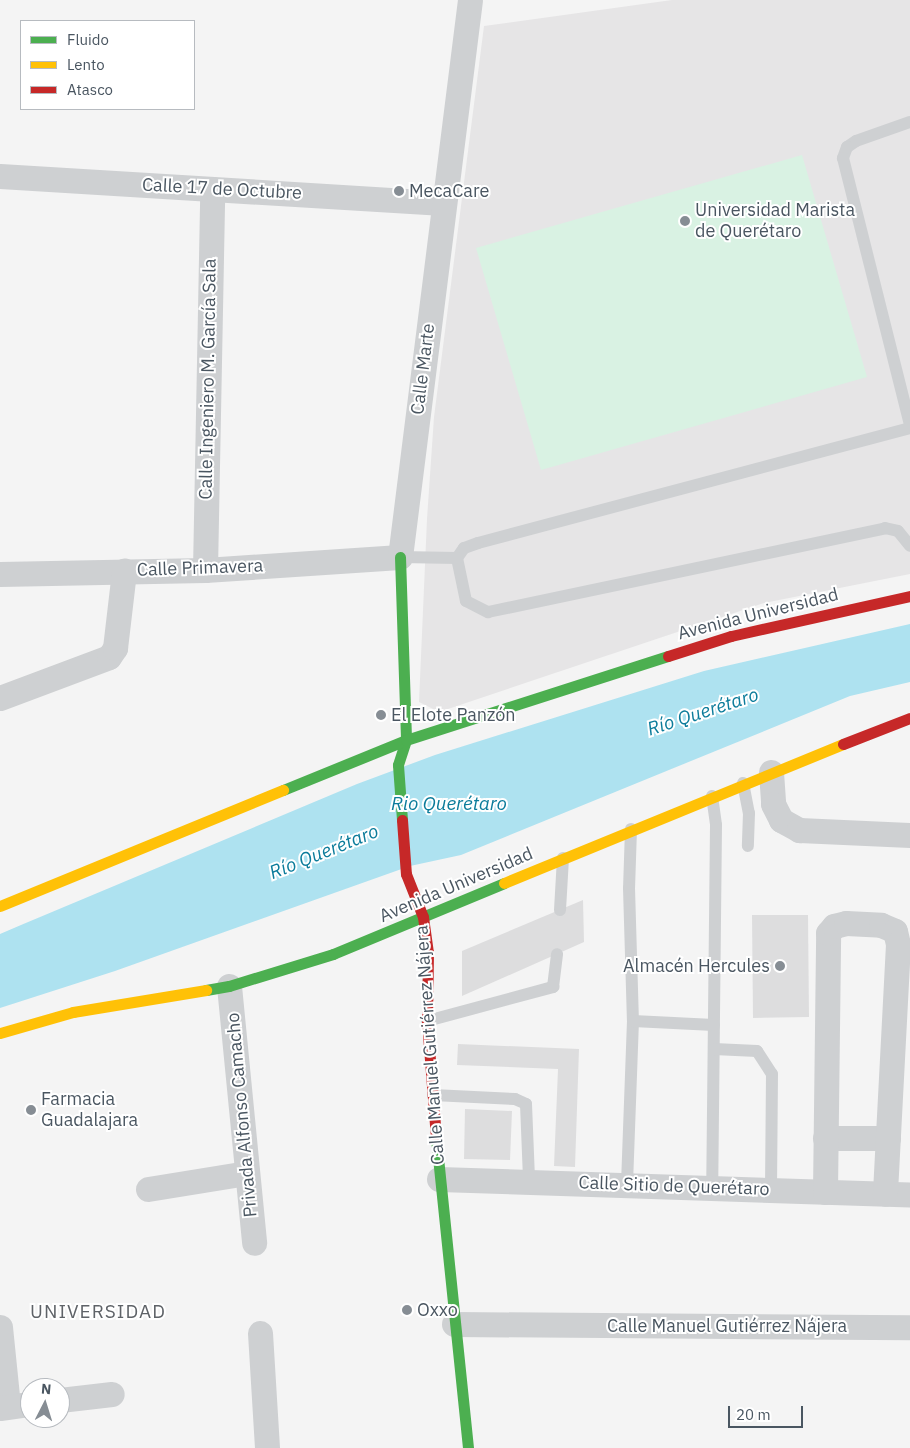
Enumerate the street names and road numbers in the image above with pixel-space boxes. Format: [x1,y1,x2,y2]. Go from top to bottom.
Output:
street label: Calle 17 de Octubre [141,174,303,204]
street label: Calle Ingeniero M. García Sala [195,258,221,500]
street label: Calle Marte [407,322,439,416]
street label: Calle Primavera [136,555,264,581]
street label: Avenida Universidad [675,584,841,644]
street label: Avenida Universidad [376,843,536,927]
street label: Calle Manuel Gutiérrez Nájera [411,924,449,1166]
street label: Privada Alfonso Camacho [222,1012,262,1218]
street label: Calle Sitio de Querétaro [578,1172,770,1200]
street label: Calle Manuel Gutiérrez Nájera [607,1315,847,1337]

